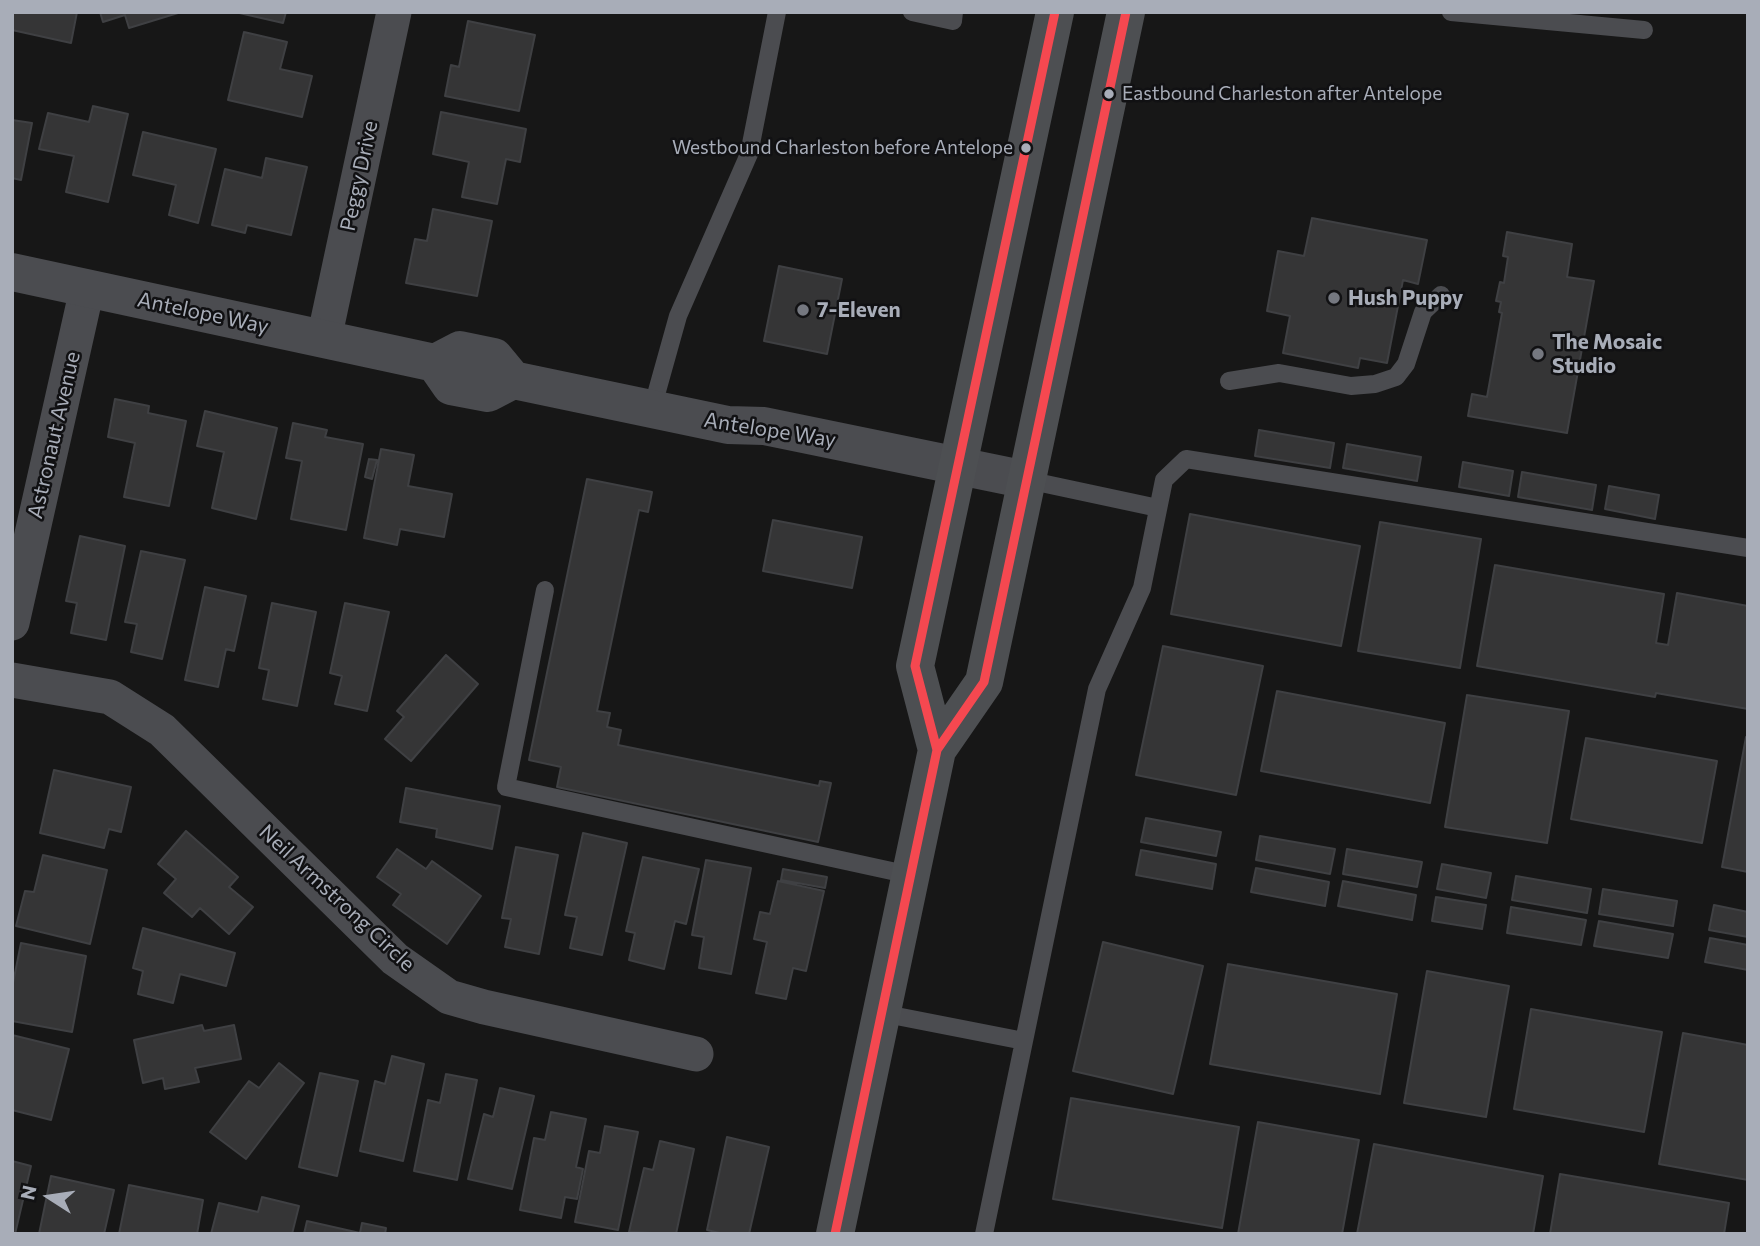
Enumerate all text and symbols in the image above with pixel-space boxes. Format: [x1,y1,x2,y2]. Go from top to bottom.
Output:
place label: Eastbound Charleston after Antelope [1122,83,1442,105]
marker: Eastbound Charleston after Antelope [1102,87,1116,101]
street label: Peggy Drive [335,118,383,234]
place label: Westbound Charleston before Antelope [672,137,1013,159]
marker: Westbound Charleston before Antelope [1019,141,1033,155]
place label: Hush Puppy [1348,285,1463,311]
street label: Antelope Way [135,287,271,339]
marker: Hush Puppy [1326,290,1342,306]
place label: 7-Eleven [817,297,901,323]
marker: 7-Eleven [795,302,811,318]
place label: The Mosaic Studio [1552,329,1662,379]
marker: The Mosaic Studio [1530,346,1546,362]
street label: Astronaut Avenue [23,349,85,521]
street label: Antelope Way [702,407,838,453]
street label: Neil Armstrong Circle [254,819,420,977]
north arrow [14,1162,84,1232]
text: N [15,1183,41,1202]

